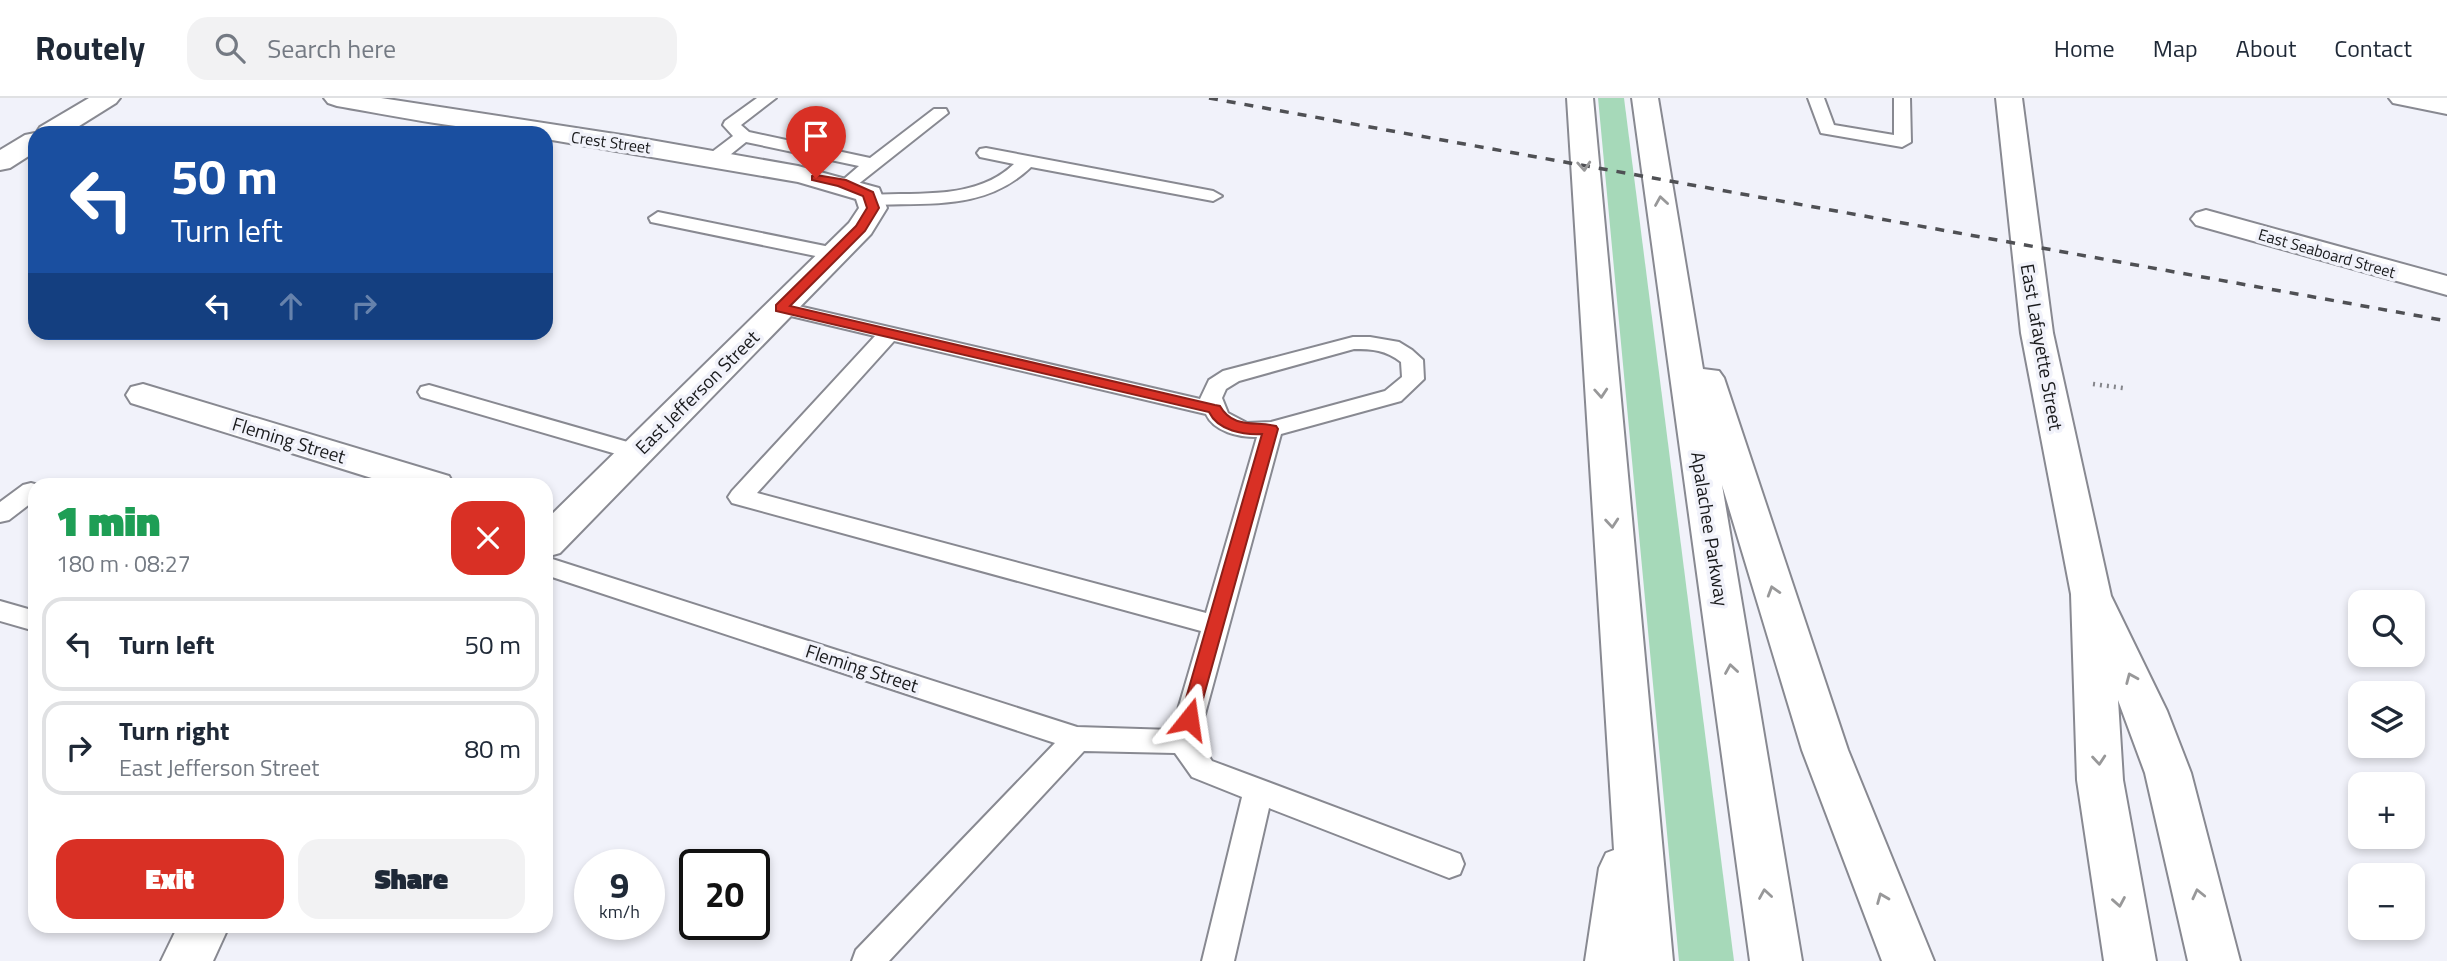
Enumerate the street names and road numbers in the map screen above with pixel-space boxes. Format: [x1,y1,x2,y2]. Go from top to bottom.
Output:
street label: Crest Street [570,125,653,159]
street label: East Seaboard Street [2256,222,2399,284]
street label: East Lafayette Street [2014,261,2071,433]
street label: East Jefferson Street [628,323,766,460]
street label: Fleming Street [229,409,350,471]
street label: Apalachee Parkway [1684,450,1737,608]
street label: Fleming Street [802,636,923,700]

